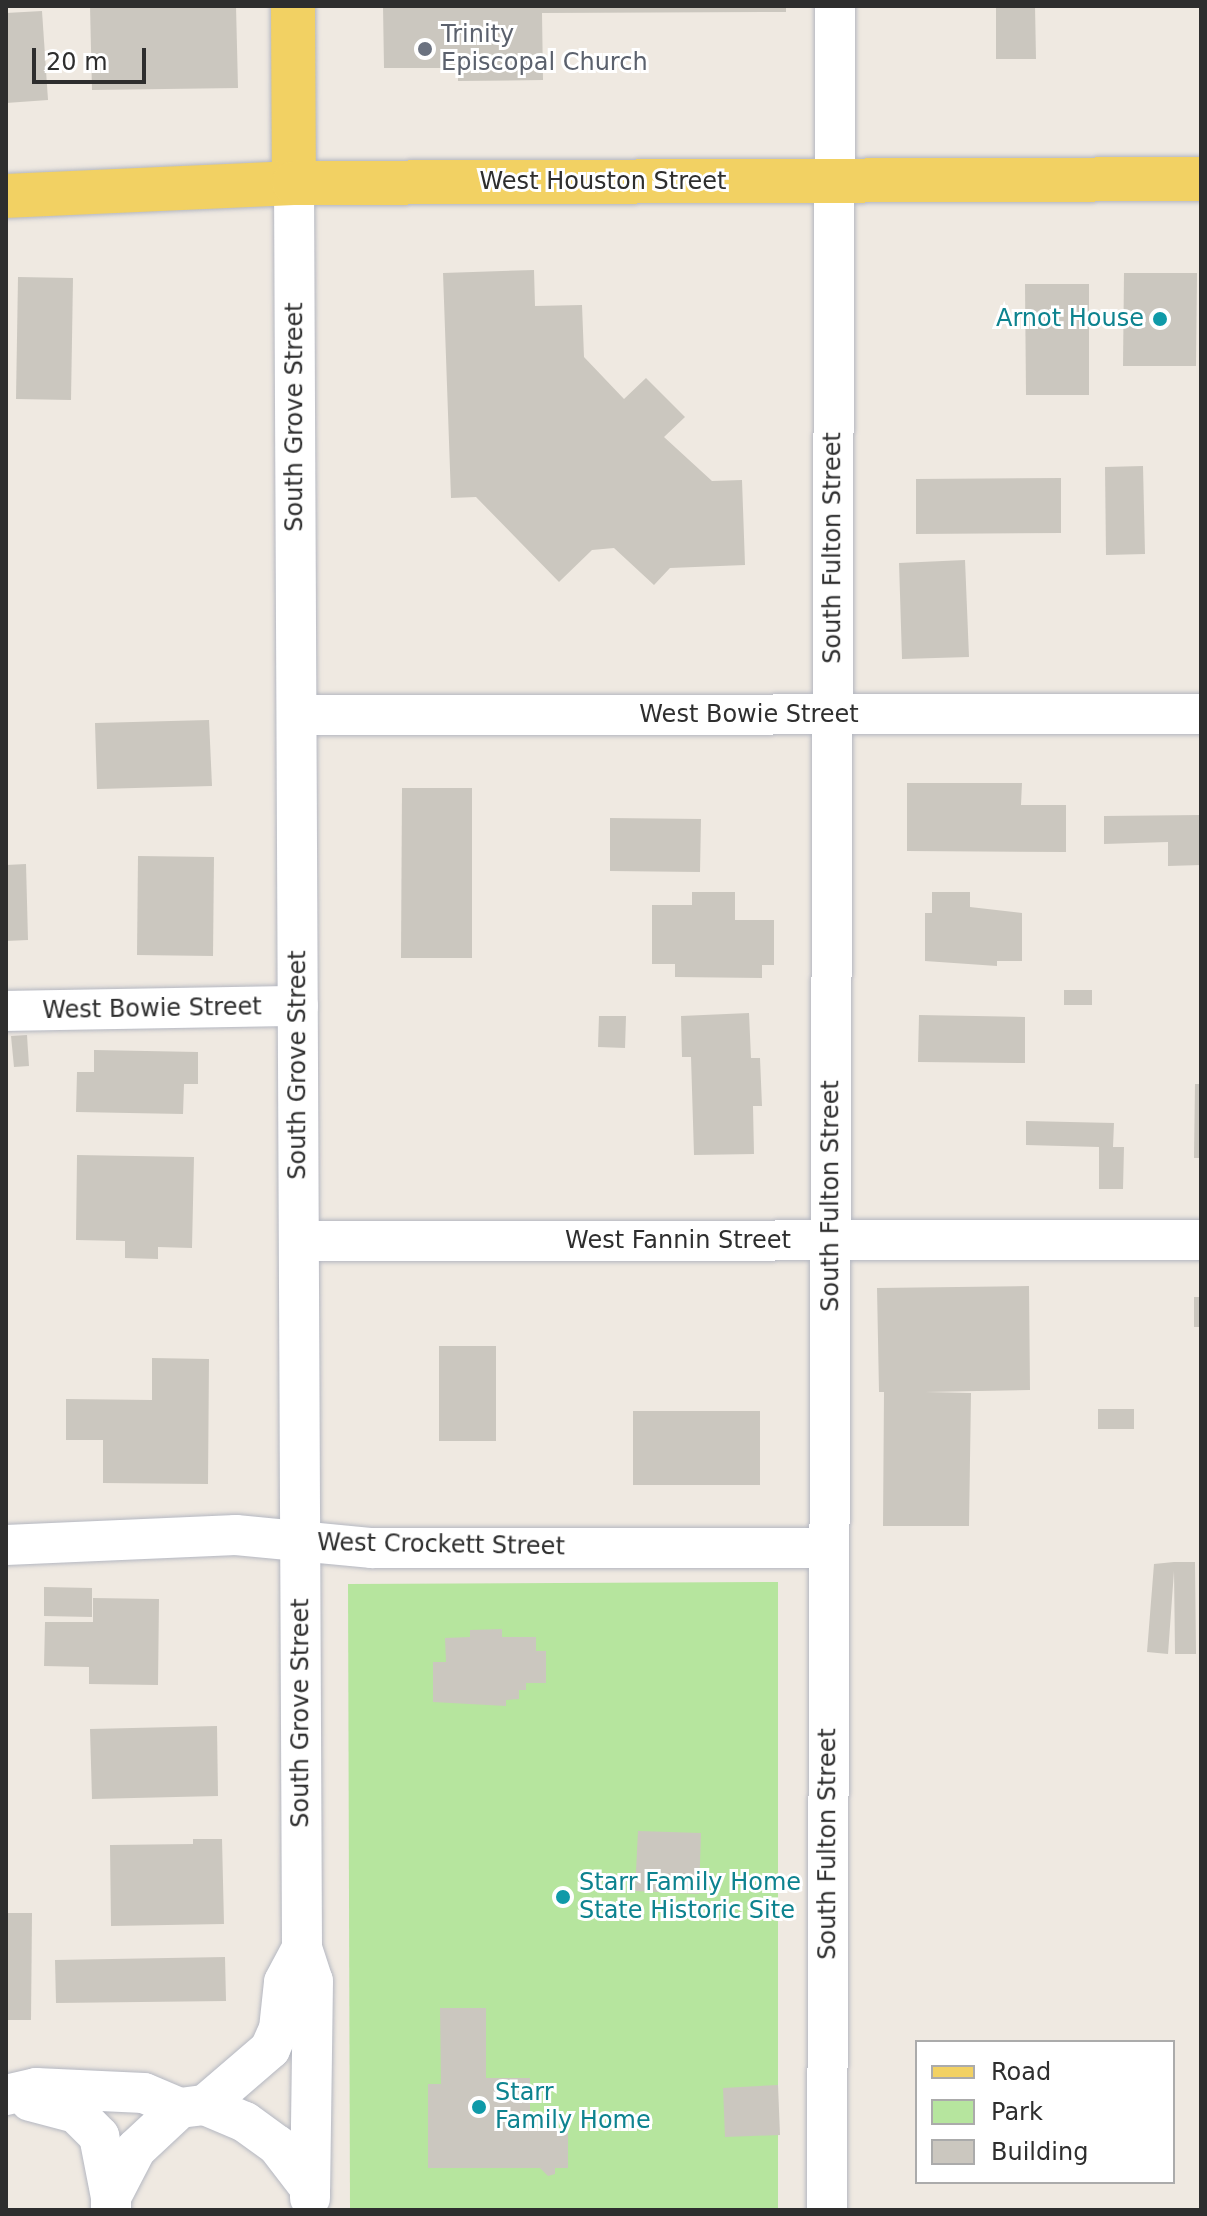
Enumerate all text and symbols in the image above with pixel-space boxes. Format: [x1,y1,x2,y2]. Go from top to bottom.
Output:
place label: Trinity Episcopal Church [441,21,648,77]
scale bar [36,32,150,82]
marker: Trinity Episcopal Church [416,40,434,58]
text: 20 m [46,48,108,76]
street label: West Houston Street [480,168,726,196]
street label: South Grove Street [281,302,309,532]
place label: Arnot House [996,305,1144,333]
marker: Arnot House [1151,310,1169,328]
street label: South Fulton Street [819,432,847,664]
street label: West Bowie Street [639,701,859,729]
street label: South Grove Street [284,950,312,1180]
street label: West Bowie Street [42,993,262,1025]
street label: South Fulton Street [817,1080,845,1312]
street label: West Fannin Street [565,1227,791,1255]
street label: West Crockett Street [317,1528,565,1562]
street label: South Grove Street [287,1598,315,1828]
street label: South Fulton Street [814,1728,842,1960]
place label: Starr Family Home State Historic Site [579,1869,801,1925]
marker: Starr Family Home State Historic Site [554,1888,572,1906]
legend [915,2040,1175,2184]
text: Road [991,2058,1051,2086]
place label: Starr Family Home [495,2079,651,2135]
marker: Starr Family Home [470,2098,488,2116]
text: Park [991,2098,1043,2126]
text: Building [991,2138,1088,2166]

